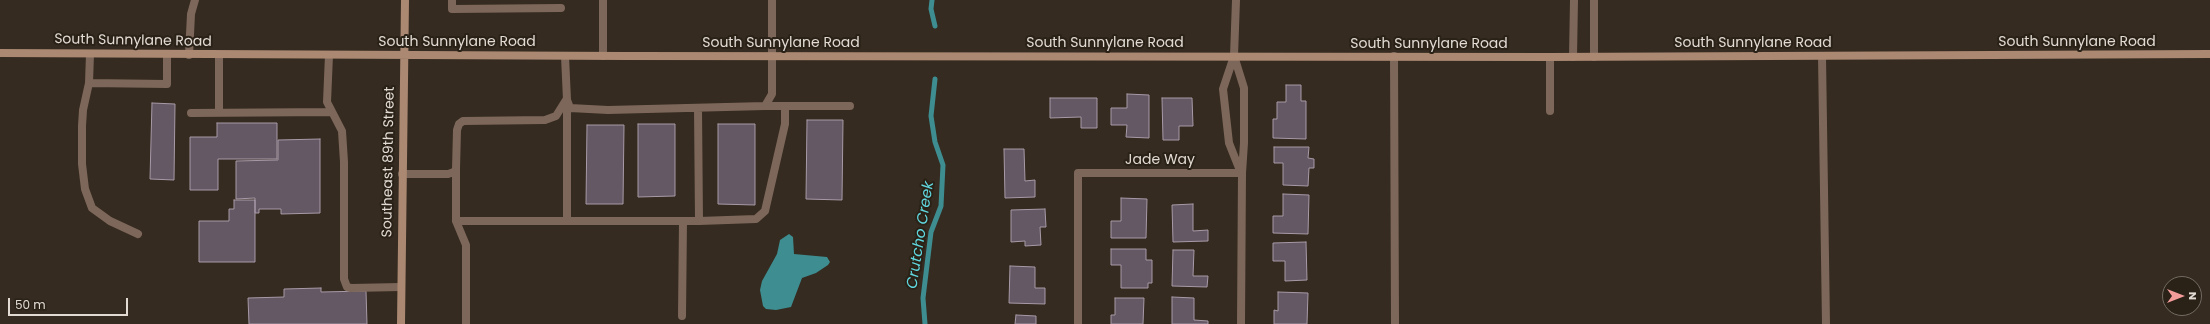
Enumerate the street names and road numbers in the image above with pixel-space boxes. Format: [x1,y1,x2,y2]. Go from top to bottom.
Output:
street label: South Sunnylane Road [54,31,212,51]
street label: South Sunnylane Road [378,34,536,50]
street label: South Sunnylane Road [1998,34,2156,50]
street label: South Sunnylane Road [702,35,860,51]
street label: South Sunnylane Road [1026,35,1184,51]
street label: South Sunnylane Road [1674,35,1832,51]
street label: South Sunnylane Road [1350,36,1508,52]
street label: Southeast 89th Street [379,86,399,238]
street label: Jade Way [1125,152,1195,168]

